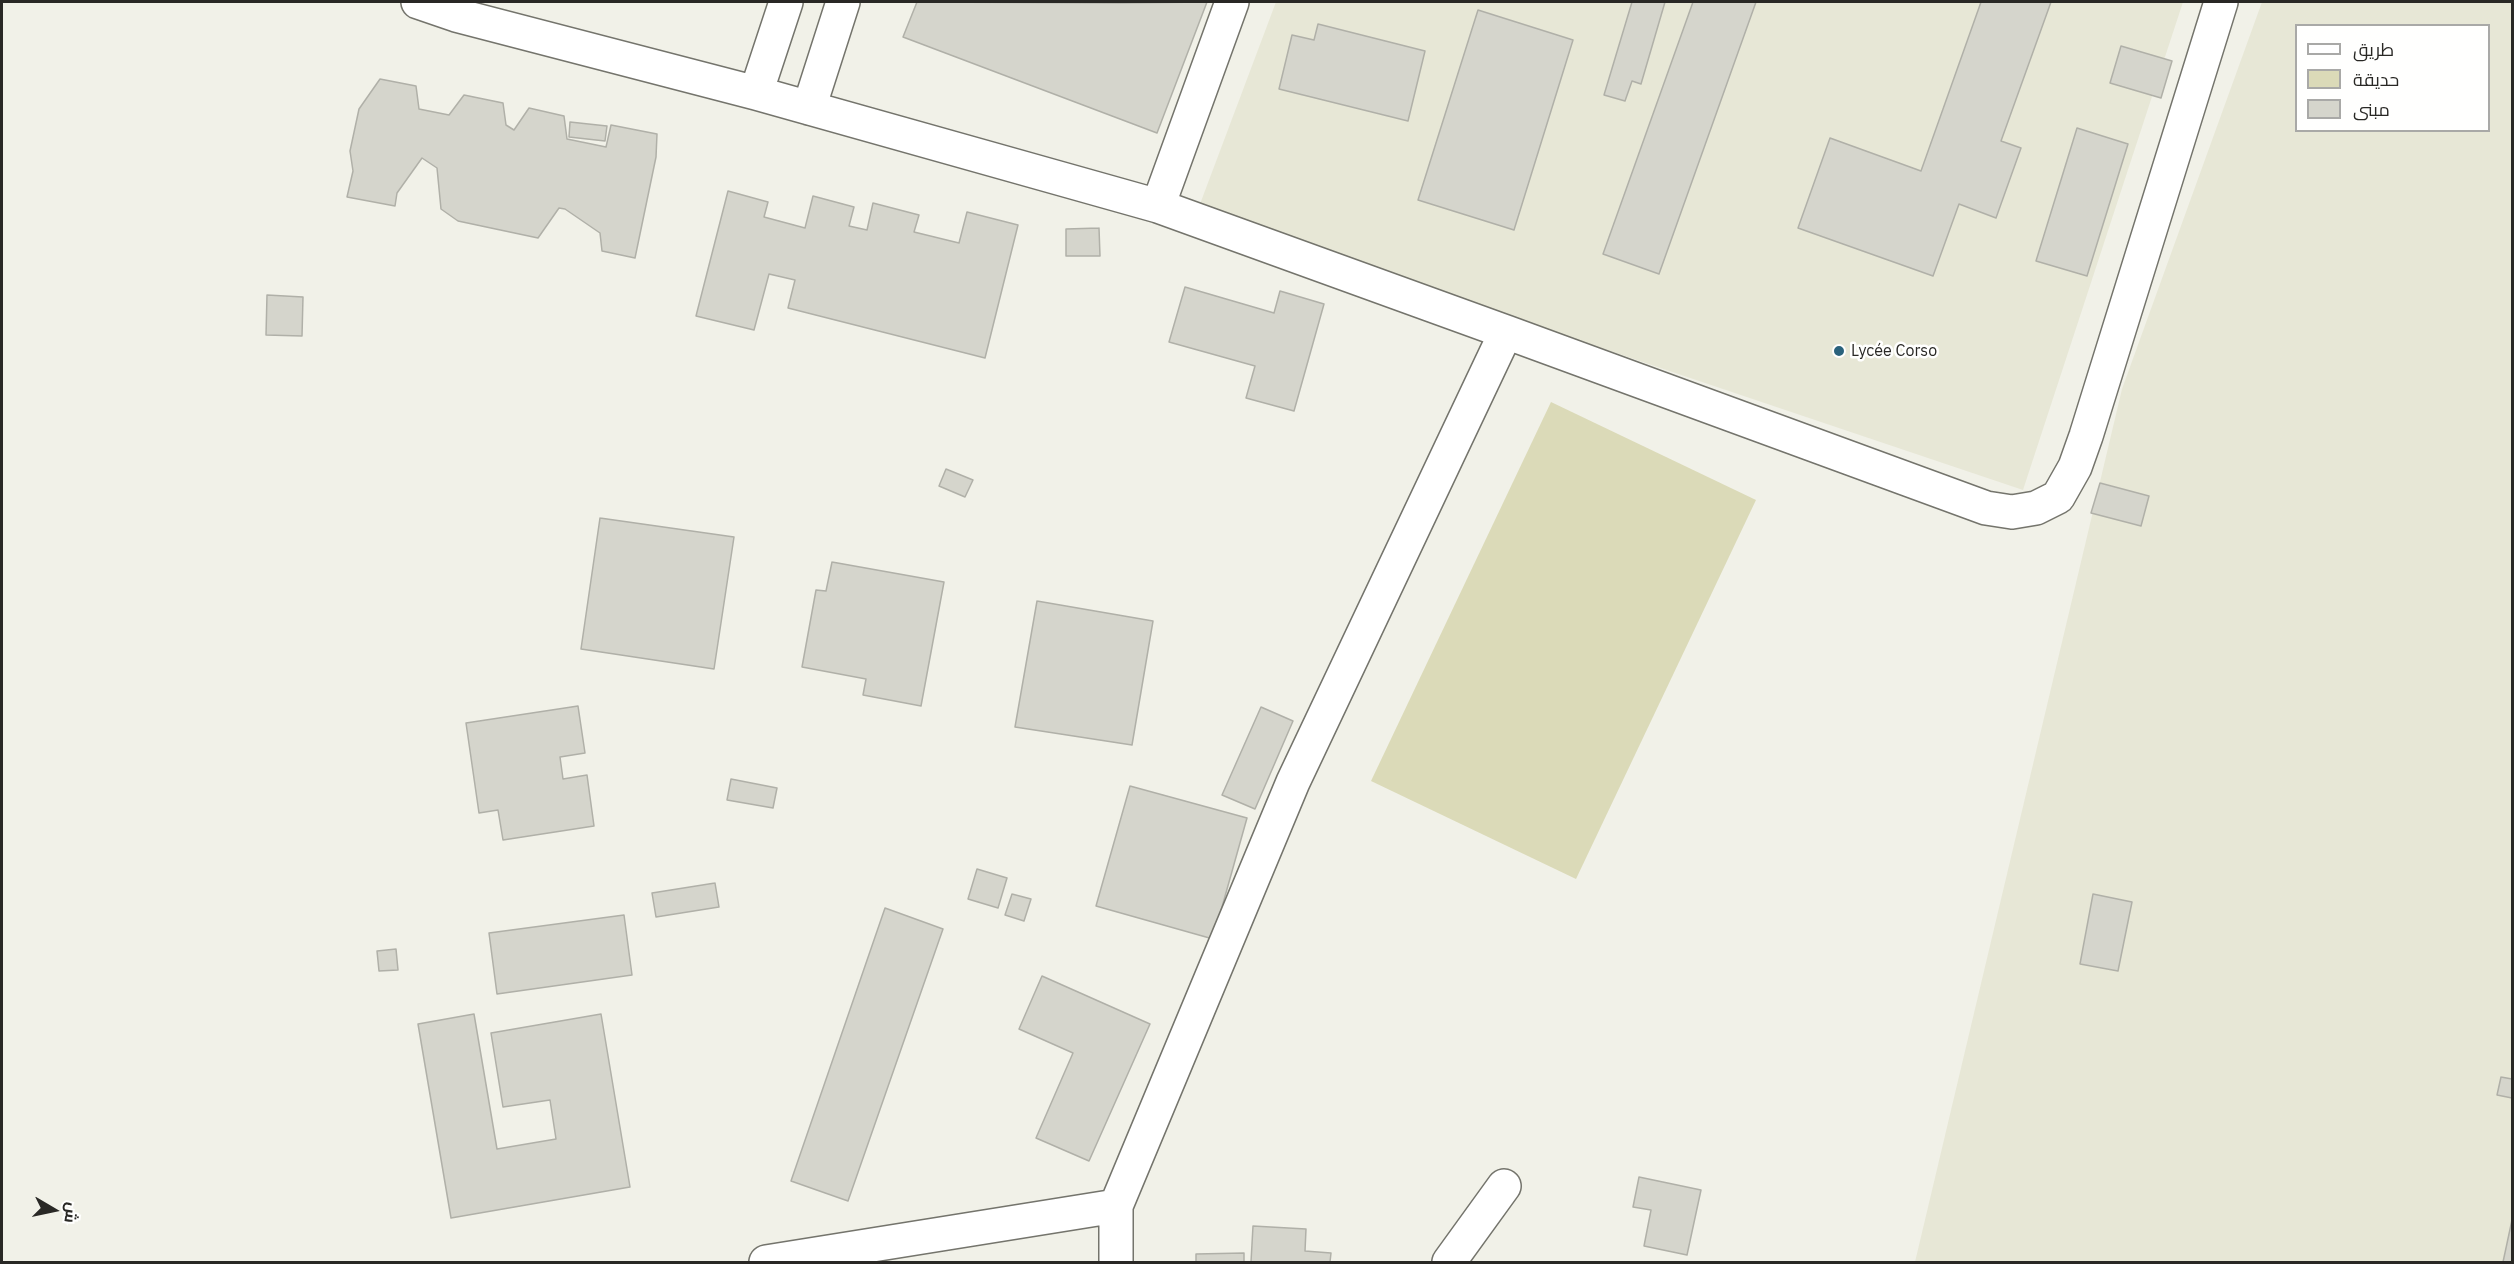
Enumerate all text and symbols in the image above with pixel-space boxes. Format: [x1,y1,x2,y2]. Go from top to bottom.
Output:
legend [2295,24,2490,132]
text: طريق [2353,38,2394,61]
text: حديقة [2353,68,2399,91]
text: مبنى [2353,98,2390,121]
place label: Lycée Corso [1851,341,1937,361]
marker: Lycée Corso [1832,344,1846,358]
north arrow [24,1180,84,1240]
text: ش [60,1201,83,1225]

